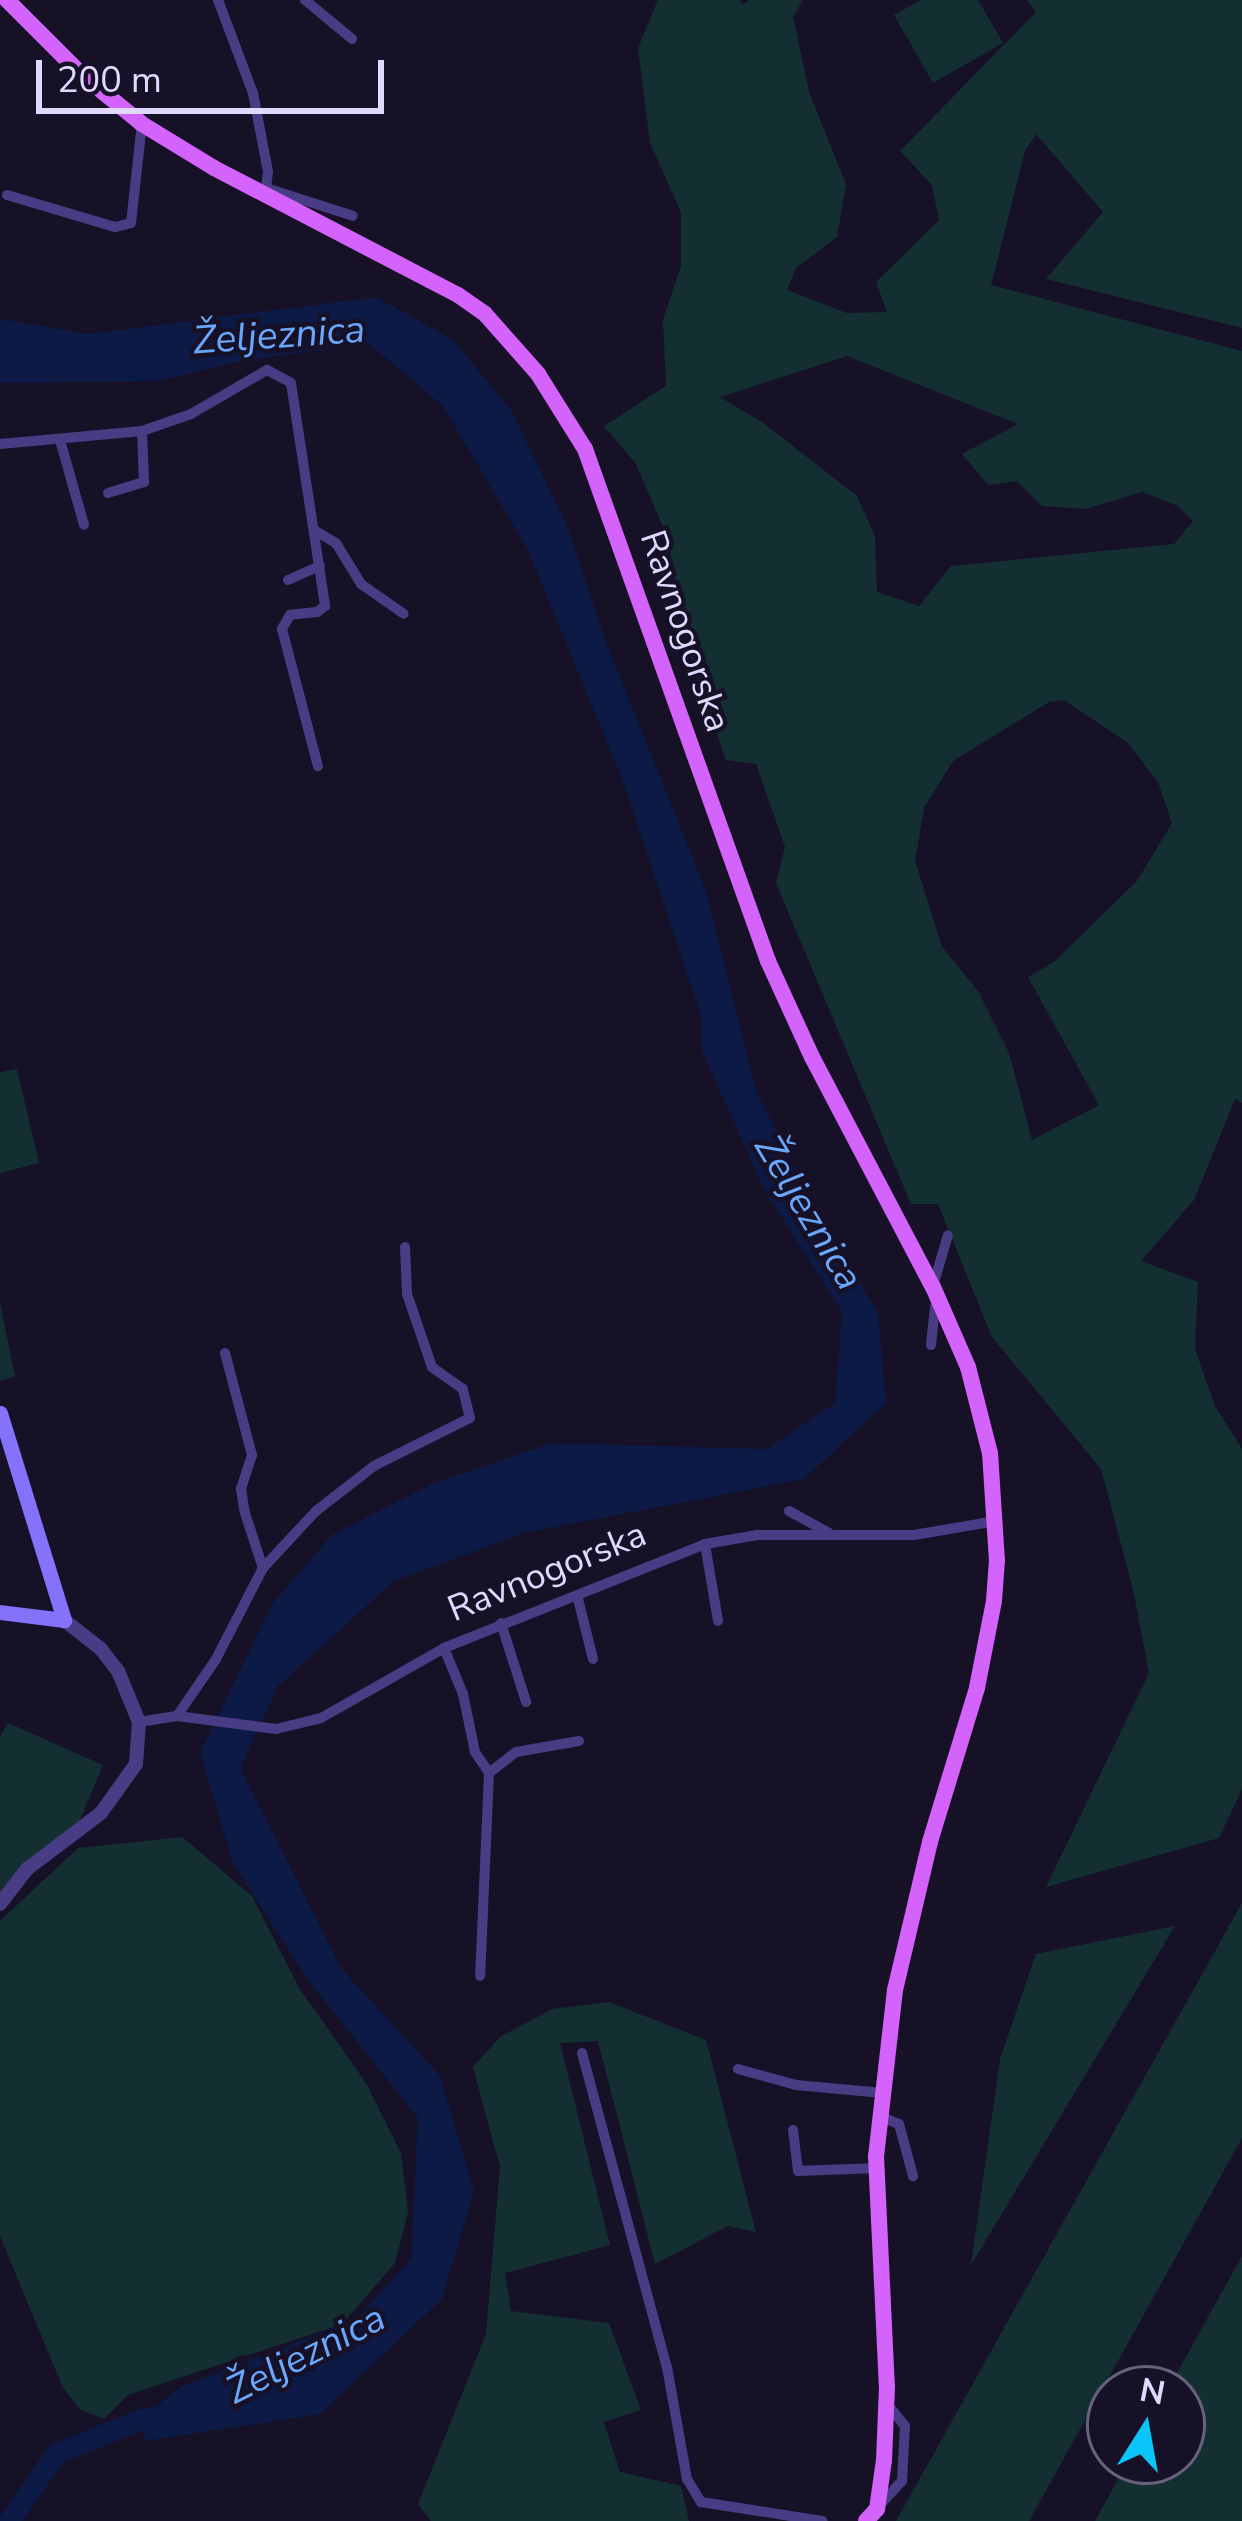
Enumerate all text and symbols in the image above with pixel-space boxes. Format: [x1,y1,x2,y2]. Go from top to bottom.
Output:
scale bar [42,36,390,110]
text: 200 m [57,56,162,105]
water label: Željeznica [191,307,367,365]
street label: Ravnogorska [630,525,740,737]
water label: Željeznica [744,1127,872,1299]
street label: Ravnogorska [442,1513,652,1631]
water label: Željeznica [219,2295,393,2415]
north arrow [1086,2365,1206,2485]
text: N [1136,2368,1169,2417]

